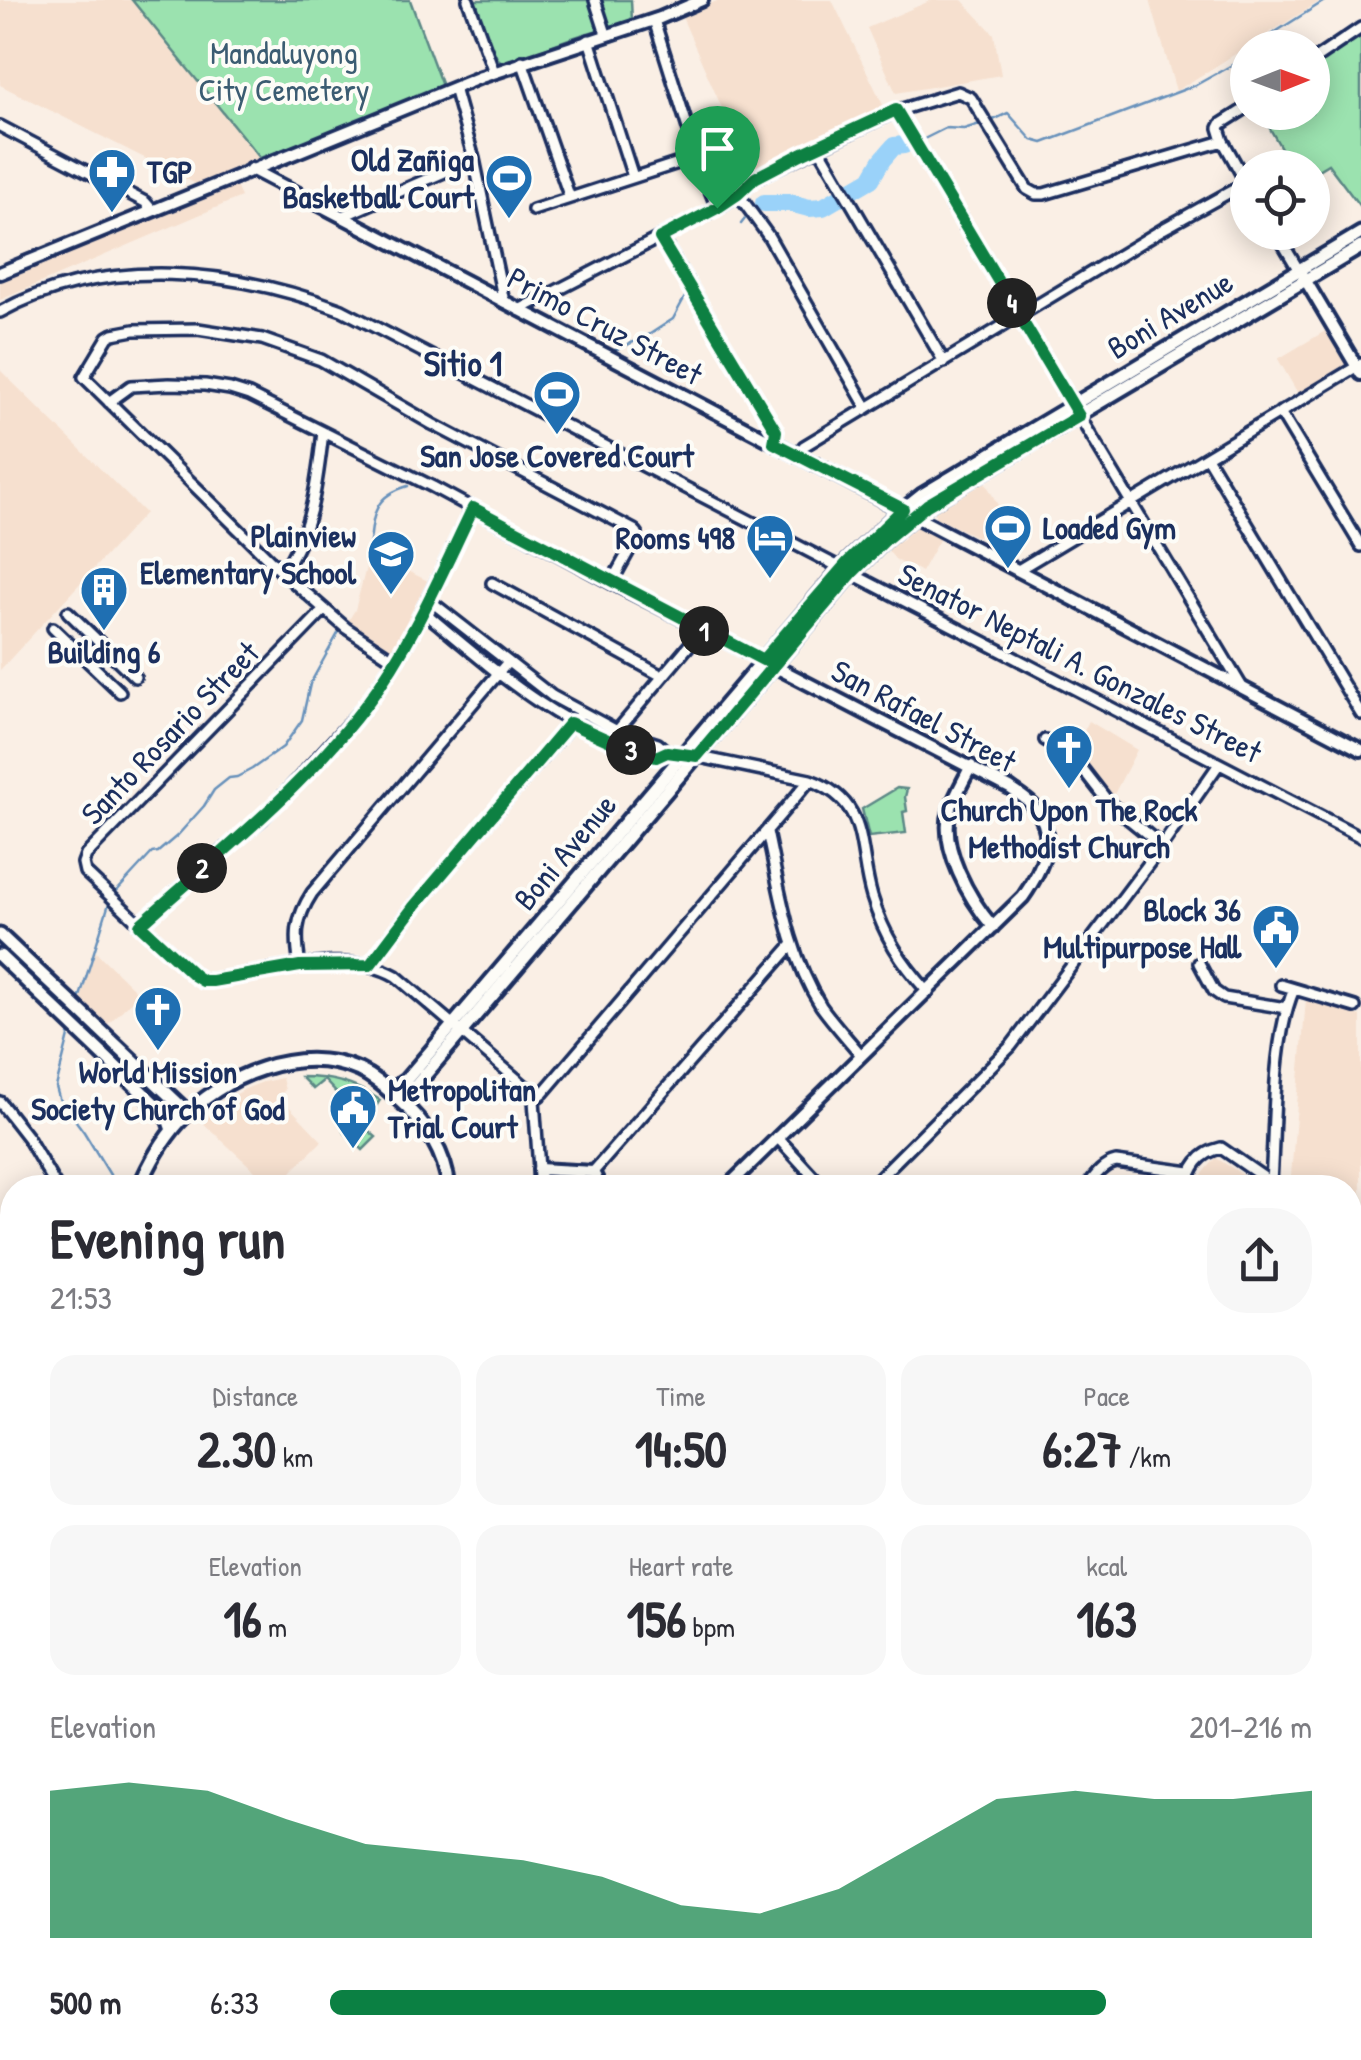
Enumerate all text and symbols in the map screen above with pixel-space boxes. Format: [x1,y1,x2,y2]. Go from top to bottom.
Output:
north arrow [1230,30,1330,130]
map controls [1230,30,1330,250]
park label: Mandaluyong City Cemetery [199,31,369,111]
pin [675,106,760,209]
icon: arrive [690,121,745,176]
place label: Old Zañiga Basketball Court [282,138,475,218]
pharmacy icon: TGP [86,146,138,214]
place label: TGP [146,150,193,193]
button: locate [1230,150,1330,250]
sports icon: Old Zañiga Basketball Court [483,152,535,220]
street label: Primo Cruz Street [500,256,711,395]
street label: Boni Avenue [1099,260,1241,369]
pin: 4 [987,278,1037,328]
text: 4 [1007,284,1017,322]
district label: Sitio 1 [424,340,502,387]
sports icon: San Jose Covered Court [531,368,583,436]
place label: San Jose Covered Court [420,434,695,477]
sports icon: Loaded Gym [982,502,1034,570]
place label: Loaded Gym [1043,506,1176,550]
hotel icon: Rooms 498 [744,512,796,580]
place label: Plainview Elementary School [140,514,357,595]
place label: Rooms 498 [616,516,735,559]
school or university icon: Plainview Elementary School [365,528,417,596]
street label: Senator Neptali A. Gonzales Street [891,552,1270,773]
building icon: Building 6 [78,564,130,632]
pin: 1 [679,606,729,656]
text: 1 [699,612,709,650]
place label: Building 6 [47,630,161,674]
street label: Santo Rosario Street [71,631,269,834]
street label: San Rafael Street [824,649,1025,783]
church icon: Church Upon The Rock Methodist Church [1043,722,1095,790]
pin: 3 [606,725,656,775]
text: 3 [625,731,637,769]
street label: Boni Avenue [503,784,626,919]
place label: Church Upon The Rock Methodist Church [941,788,1198,868]
pin: 2 [177,843,227,893]
text: 2 [195,849,209,887]
place label: Block 36 Multipurpose Hall [1043,888,1242,969]
public building icon: Block 36 Multipurpose Hall [1250,902,1302,970]
church icon: World Mission Society Church of God [132,984,184,1052]
place label: World Mission Society Church of God [31,1050,285,1131]
place label: Metropolitan Trial Court [387,1068,536,1148]
public building icon: Metropolitan Trial Court [327,1082,379,1150]
text: Evening run [50,1201,285,1275]
button: share [1207,1208,1312,1313]
text: 21:53 [50,1276,112,1319]
text: Distance [213,1377,298,1415]
text: Time [656,1377,706,1415]
text: Pace [1083,1377,1130,1415]
text: 2.30 [197,1415,276,1483]
text: 14:50 [635,1415,727,1483]
text: 6:27 [1042,1415,1122,1483]
text: km [276,1438,313,1476]
text: /km [1122,1438,1171,1476]
text: Elevation [209,1547,302,1585]
text: Heart rate [629,1547,733,1585]
text: kcal [1086,1547,1127,1585]
text: 16 [224,1585,262,1653]
text: 156 [627,1585,686,1653]
text: 163 [1076,1585,1137,1653]
text: m [262,1608,287,1646]
text: bpm [686,1608,735,1646]
text: Elevation [50,1705,156,1748]
text: 201–216 m [1189,1705,1312,1748]
text: 500 m [50,1981,121,2024]
text: 6:33 [210,1981,259,2024]

